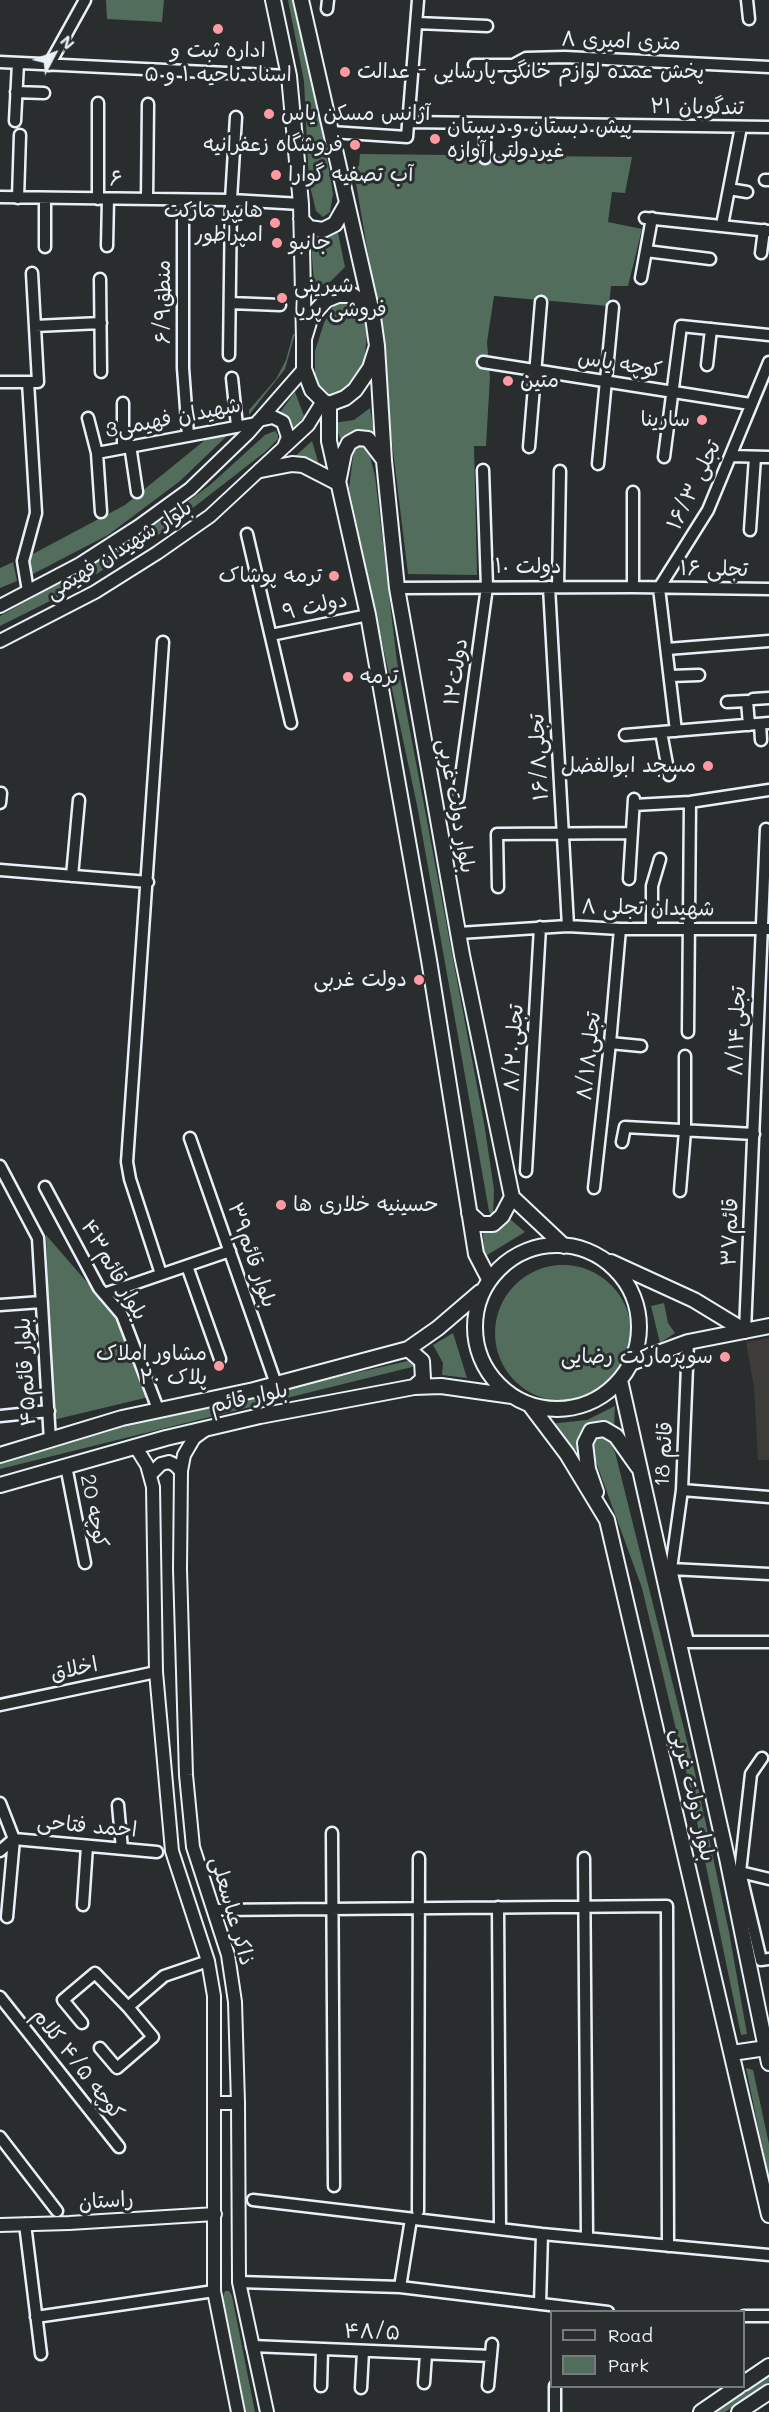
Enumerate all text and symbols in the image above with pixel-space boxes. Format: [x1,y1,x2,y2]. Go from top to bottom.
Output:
marker: اداره ثبت و اسناد ناحیه ۱ و ۵ [211,22,225,36]
north arrow [24,24,84,84]
street label: ۸ متری امیری [561,26,681,56]
text: N [56,30,80,53]
place label: اداره ثبت و اسناد ناحیه ۱ و ۵ [144,38,292,88]
place label: پخش عمده لوازم خانگی پارسایی - عدالت [357,59,704,85]
marker: پخش عمده لوازم خانگی پارسایی - عدالت [338,65,352,79]
street label: ۲۱ تندگویان [650,94,744,120]
place label: آژانس مسکن یاس [281,101,430,127]
marker: آژانس مسکن یاس [262,107,276,121]
place label: پیش دبستان و دبستان غیردولتی آوازه [447,114,632,164]
place label: فروشگاه زعفرانیه [203,132,343,158]
marker: پیش دبستان و دبستان غیردولتی آوازه [428,132,442,146]
marker: فروشگاه زعفرانیه [348,138,362,152]
place label: آب تصفیه گوارا [288,162,413,188]
street label: ۶ [109,166,123,192]
marker: آب تصفیه گوارا [269,168,283,182]
place label: هایپر مارکت امپراطور [164,198,263,248]
marker: هایپر مارکت امپراطور [268,216,282,230]
place label: جانبو [289,230,331,256]
marker: جانبو [270,236,284,250]
street label: منطق۶/۹ [151,260,177,344]
place label: شیرینی فروشی پریا [294,273,387,323]
marker: شیرینی فروشی پریا [275,291,289,305]
street label: کوچه یاس [576,345,664,383]
place label: متین [520,368,559,394]
marker: متین [501,374,515,388]
street label: 3شهیدان فهیمی [103,392,243,444]
place label: سارینا [640,407,690,433]
marker: سارینا [695,413,709,427]
street label: ۱۶/۳ تجلی [662,436,726,534]
street label: بلوار شهیدان فهیمی [41,495,197,605]
street label: ۱۰ دولت [495,554,561,580]
street label: ۱۶ تجلی [680,556,748,582]
place label: ترمه پوشاک [218,563,322,589]
marker: ترمه پوشاک [327,569,341,583]
street label: ۹ دولت [280,587,350,625]
street label: ۱۲دولت [439,637,473,707]
place label: ترمه [360,664,398,690]
marker: ترمه [341,670,355,684]
street label: تجلی۱۶/۸ [524,713,554,801]
street label: بلوار دولت غربی [432,737,480,875]
place label: مسجد ابوالفضل [561,753,696,779]
marker: مسجد ابوالفضل [701,759,715,773]
street label: شهیدان تجلی ۸ [581,894,715,922]
place label: دولت غربی [313,967,407,993]
marker: دولت غربی [412,973,426,987]
street label: تجلی۸‌/۱۴ [723,985,751,1077]
street label: تجلی۸/۲۰ [499,1003,529,1093]
street label: تجلی۸/۱۸ [572,1010,606,1102]
place label: حسینیه خلاری ها [293,1192,439,1218]
street label: قائم۳۷ [716,1197,744,1267]
marker: حسینیه خلاری ها [274,1198,288,1212]
street label: بلوار قائم۳۹ [222,1199,282,1311]
street label: بلوار قائم۴۳ [75,1215,153,1325]
street label: بلوار قائم۴۵ [11,1317,41,1427]
place label: مشاور املاک پلاک ۲۰ [96,1341,207,1391]
place label: سوپرمارکت رضایی [561,1344,713,1370]
marker: سوپرمارکت رضایی [718,1350,732,1364]
marker: مشاور املاک پلاک ۲۰ [212,1359,226,1373]
street label: بلوار قائم [208,1377,290,1419]
street label: 18 قائم [650,1421,678,1487]
street label: کوچه 20 [75,1472,113,1550]
street label: اخلاق [48,1652,100,1686]
street label: بلوار دولت غربی [665,1726,721,1864]
street label: احمد فتاحی [36,1809,138,1843]
street label: ذاکر عباسعلی [204,1854,260,1968]
street label: کوچه ۴/۵ کلام [27,2003,129,2125]
street label: راستان [78,2187,134,2215]
legend [550,2310,745,2388]
street label: ۴۸/۵ [344,2318,400,2346]
text: Road [608,2323,653,2347]
text: Park [608,2353,649,2377]

